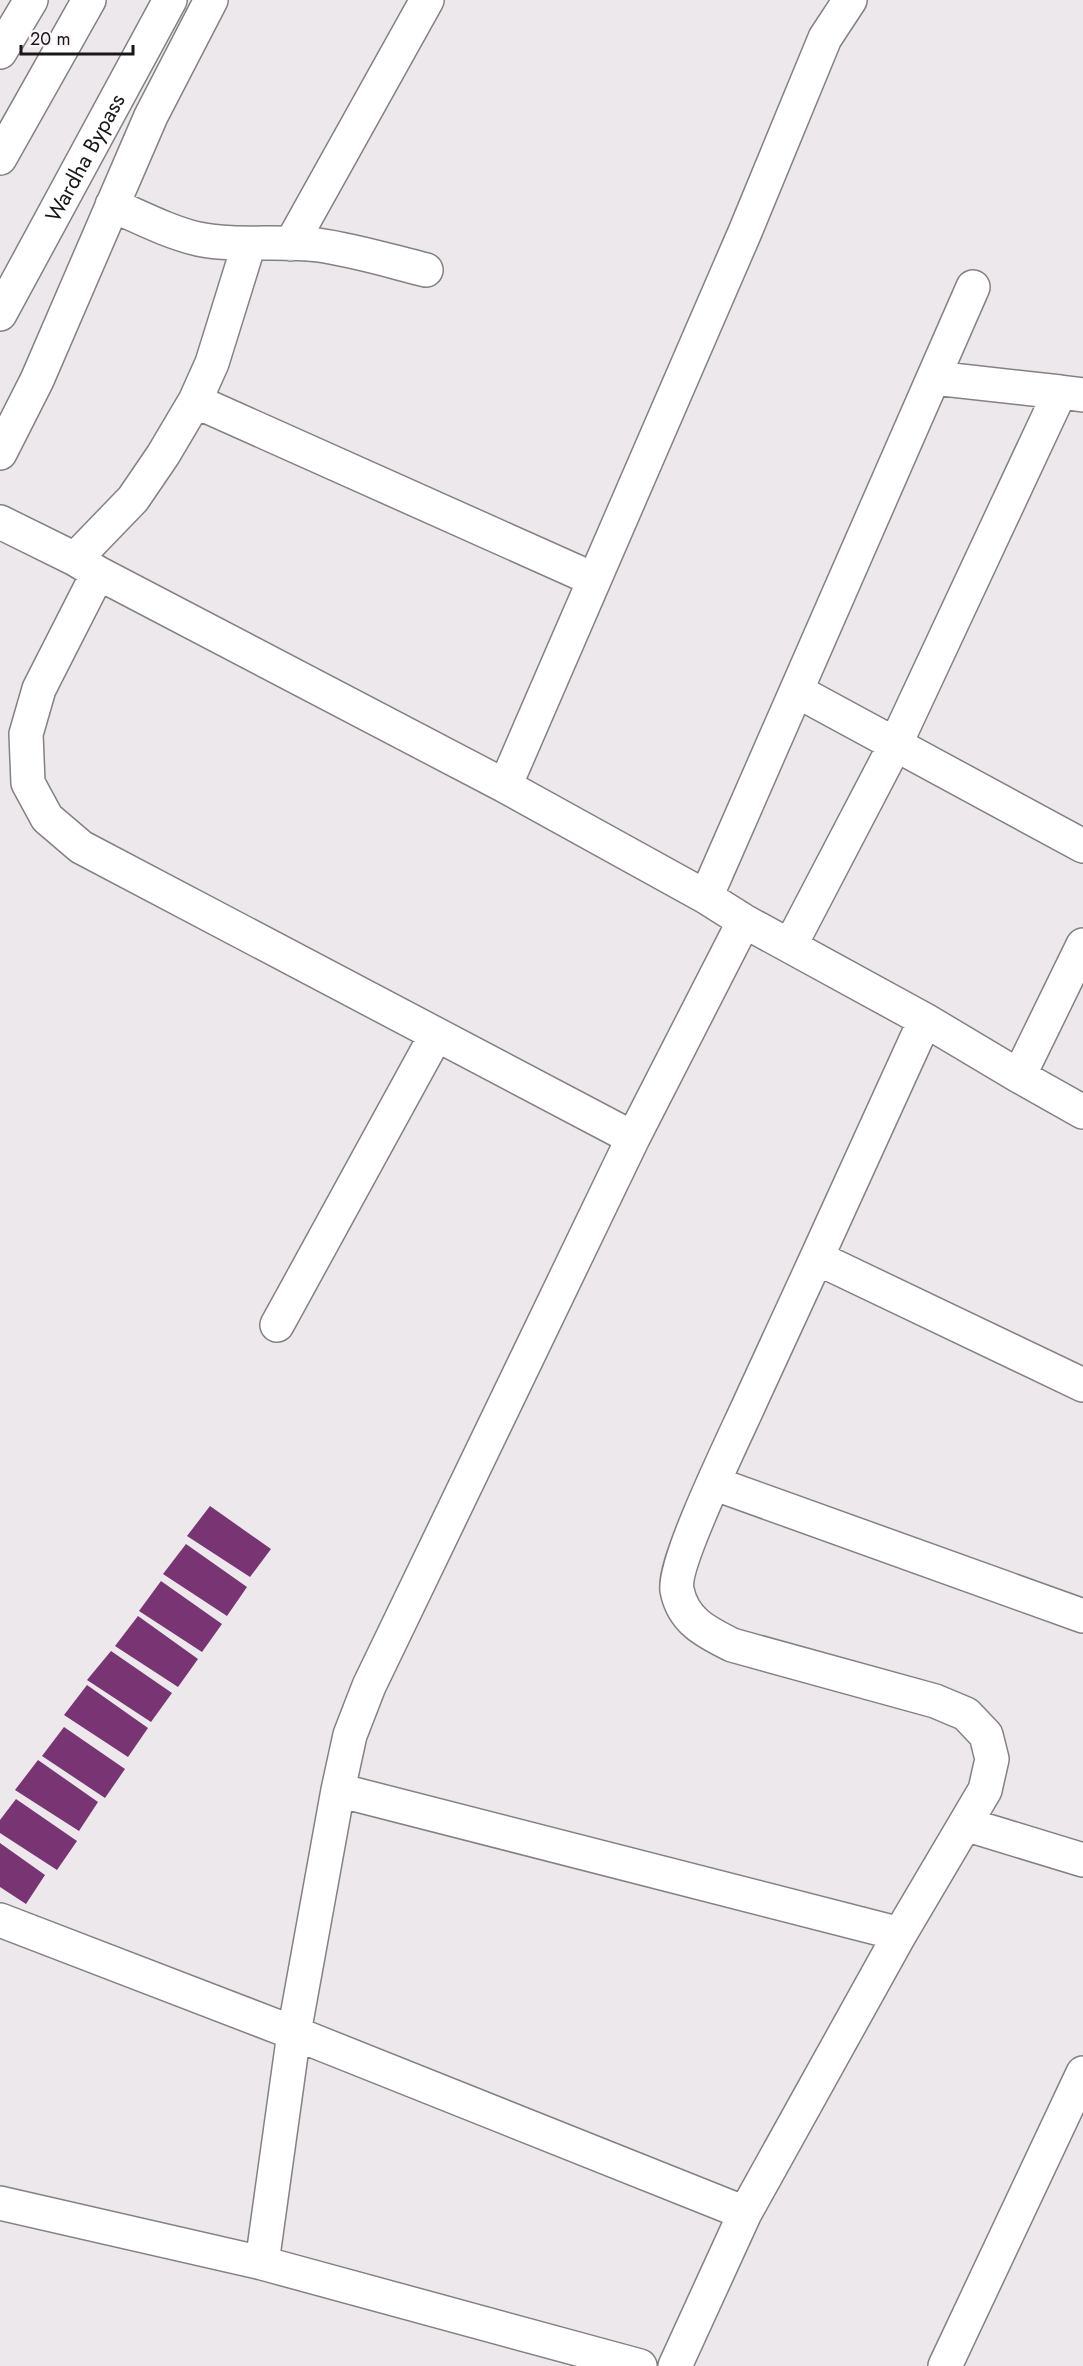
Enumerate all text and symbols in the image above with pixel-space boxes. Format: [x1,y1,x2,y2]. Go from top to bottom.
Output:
scale bar [21,18,134,56]
text: 20 m [30,26,70,52]
street label: Wardha Bypass [37,87,133,227]

